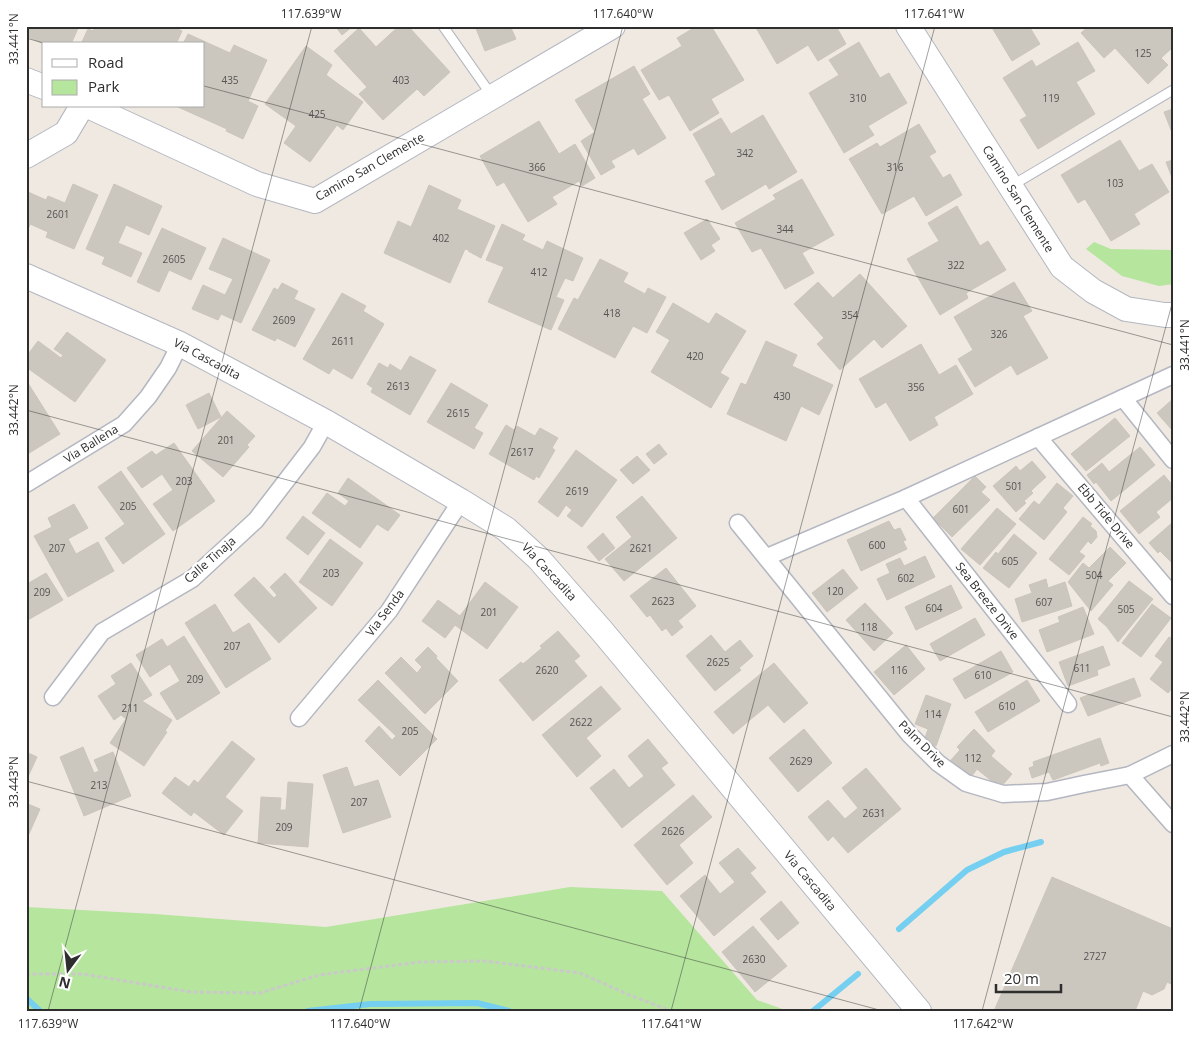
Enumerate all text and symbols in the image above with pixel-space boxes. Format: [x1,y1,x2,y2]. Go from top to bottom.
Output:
text: 117.639°W [281,5,341,22]
text: 117.640°W [593,5,653,22]
text: 117.641°W [904,5,964,22]
text: 33.441°N [5,13,22,65]
legend [42,42,205,108]
house number: 125 [1134,46,1152,60]
text: Road [88,52,124,72]
house number: 435 [221,73,239,87]
house number: 403 [392,73,410,87]
text: Park [88,76,119,96]
house number: 310 [849,91,867,105]
house number: 119 [1042,91,1060,105]
house number: 425 [308,107,326,121]
street label: Camino San Clemente [312,128,428,205]
street label: Camino San Clemente [979,142,1058,256]
house number: 342 [736,146,754,160]
house number: 366 [528,160,546,174]
house number: 316 [886,160,904,174]
house number: 103 [1106,176,1124,190]
house number: 2601 [47,207,69,221]
house number: 344 [776,222,794,236]
house number: 402 [432,231,450,245]
house number: 2605 [163,252,186,266]
house number: 322 [947,258,965,272]
house number: 412 [530,265,548,279]
house number: 418 [603,306,621,320]
house number: 354 [841,308,859,322]
house number: 2609 [273,313,296,327]
text: 33.441°N [1176,319,1193,371]
house number: 326 [990,327,1008,341]
street label: Via Cascadita [171,334,244,383]
house number: 2611 [332,334,354,348]
house number: 420 [686,349,704,363]
house number: 2613 [387,379,410,393]
house number: 356 [907,380,925,394]
text: 33.442°N [5,384,22,436]
house number: 430 [773,389,791,403]
house number: 2615 [447,406,470,420]
street label: Via Ballena [60,420,121,467]
house number: 201 [217,433,235,447]
house number: 2617 [511,445,534,459]
house number: 203 [175,474,193,488]
house number: 501 [1005,479,1023,493]
street label: Ebb Tide Drive [1074,479,1139,552]
house number: 2619 [566,484,589,498]
house number: 205 [119,499,137,513]
house number: 601 [952,502,970,516]
street label: Calle Tinaja [180,532,239,587]
house number: 600 [868,538,886,552]
street label: Via Cascadita [518,539,581,604]
house number: 207 [48,541,66,555]
house number: 2621 [630,541,652,555]
house number: 605 [1001,554,1019,568]
street label: Sea Breeze Drive [952,558,1023,643]
house number: 203 [322,566,340,580]
house number: 504 [1085,568,1103,582]
house number: 602 [897,571,915,585]
house number: 120 [826,584,844,598]
house number: 209 [33,585,51,599]
street label: Via Senda [361,586,408,640]
house number: 2623 [652,594,675,608]
house number: 607 [1035,595,1053,609]
house number: 604 [925,601,943,615]
house number: 505 [1117,602,1135,616]
house number: 201 [480,605,498,619]
house number: 118 [860,620,878,634]
house number: 207 [223,639,241,653]
house number: 2625 [707,655,730,669]
house number: 611 [1073,661,1091,675]
house number: 2620 [536,663,559,677]
house number: 116 [890,663,908,677]
house number: 610 [974,668,992,682]
house number: 209 [186,672,204,686]
text: 33.442°N [1176,691,1193,743]
house number: 610 [998,699,1016,713]
house number: 211 [121,701,139,715]
house number: 114 [924,707,942,721]
house number: 2622 [570,715,593,729]
street label: Palm Drive [895,716,950,771]
house number: 205 [401,724,419,738]
house number: 112 [964,751,982,765]
house number: 2629 [790,754,813,768]
text: 33.443°N [5,756,22,808]
house number: 213 [90,778,108,792]
house number: 207 [350,795,368,809]
house number: 2631 [863,806,885,820]
house number: 209 [275,820,293,834]
house number: 2626 [662,824,685,838]
street label: Via Cascadita [780,847,841,914]
north arrow [42,944,92,994]
house number: 2727 [1084,949,1107,963]
house number: 2630 [743,952,766,966]
scale bar [996,962,1062,994]
text: 20 m [1004,968,1039,988]
text: N [57,972,72,994]
text: 117.639°W [18,1015,78,1032]
text: 117.640°W [330,1015,390,1032]
text: 117.641°W [641,1015,701,1032]
text: 117.642°W [953,1015,1013,1032]

